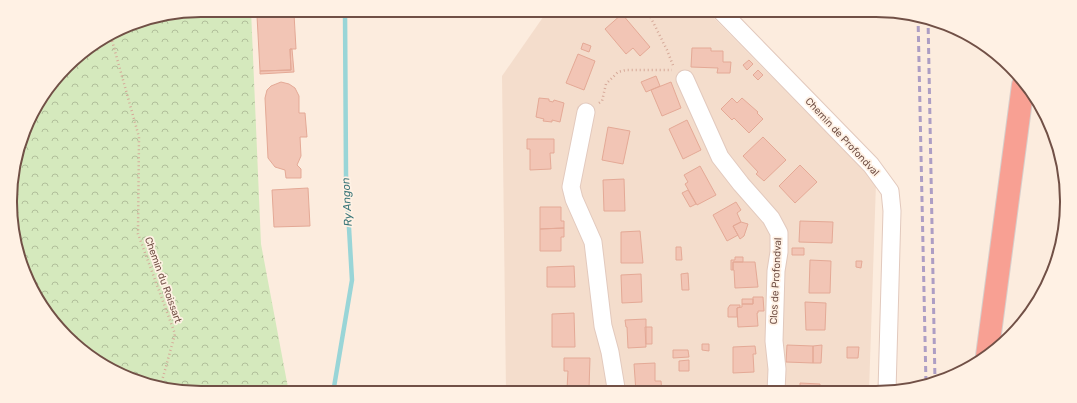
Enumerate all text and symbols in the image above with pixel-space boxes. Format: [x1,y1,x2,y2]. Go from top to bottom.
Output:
street label: Chemin de Profondval [803,95,881,179]
water label: Ry Angon [339,177,355,227]
street label: Chemin du Roissart [142,235,184,325]
street label: Clos de Profondval [768,237,784,325]

